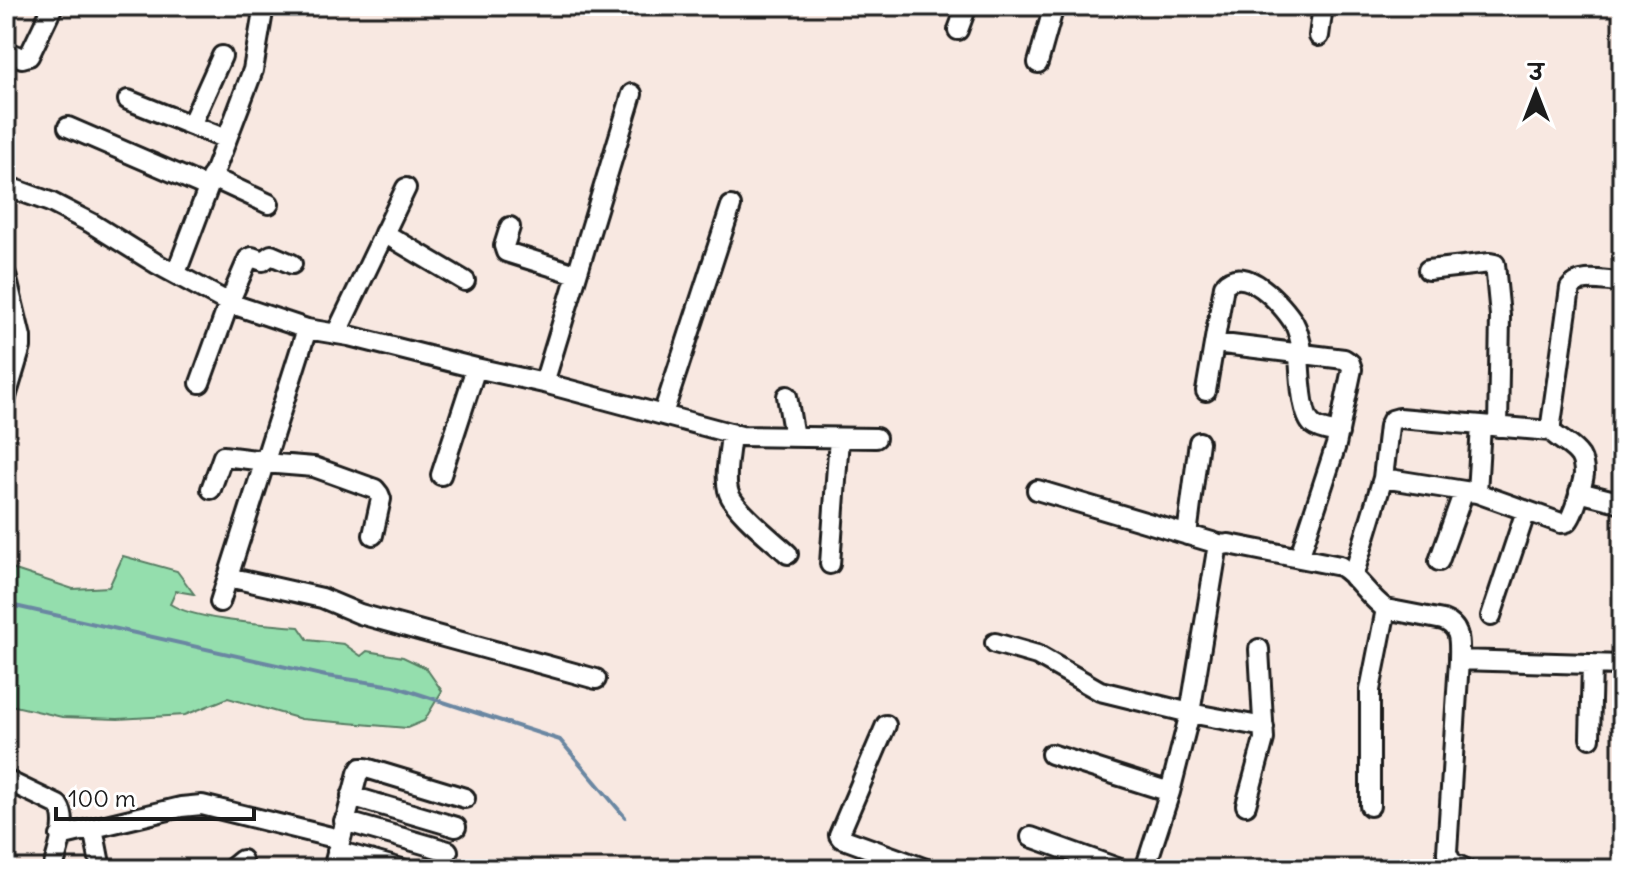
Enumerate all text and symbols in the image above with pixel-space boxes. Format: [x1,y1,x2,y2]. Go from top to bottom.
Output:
north arrow [1496,52,1576,132]
text: उ [1527,58,1546,86]
scale bar [56,771,254,821]
text: 100 m [68,783,136,813]

